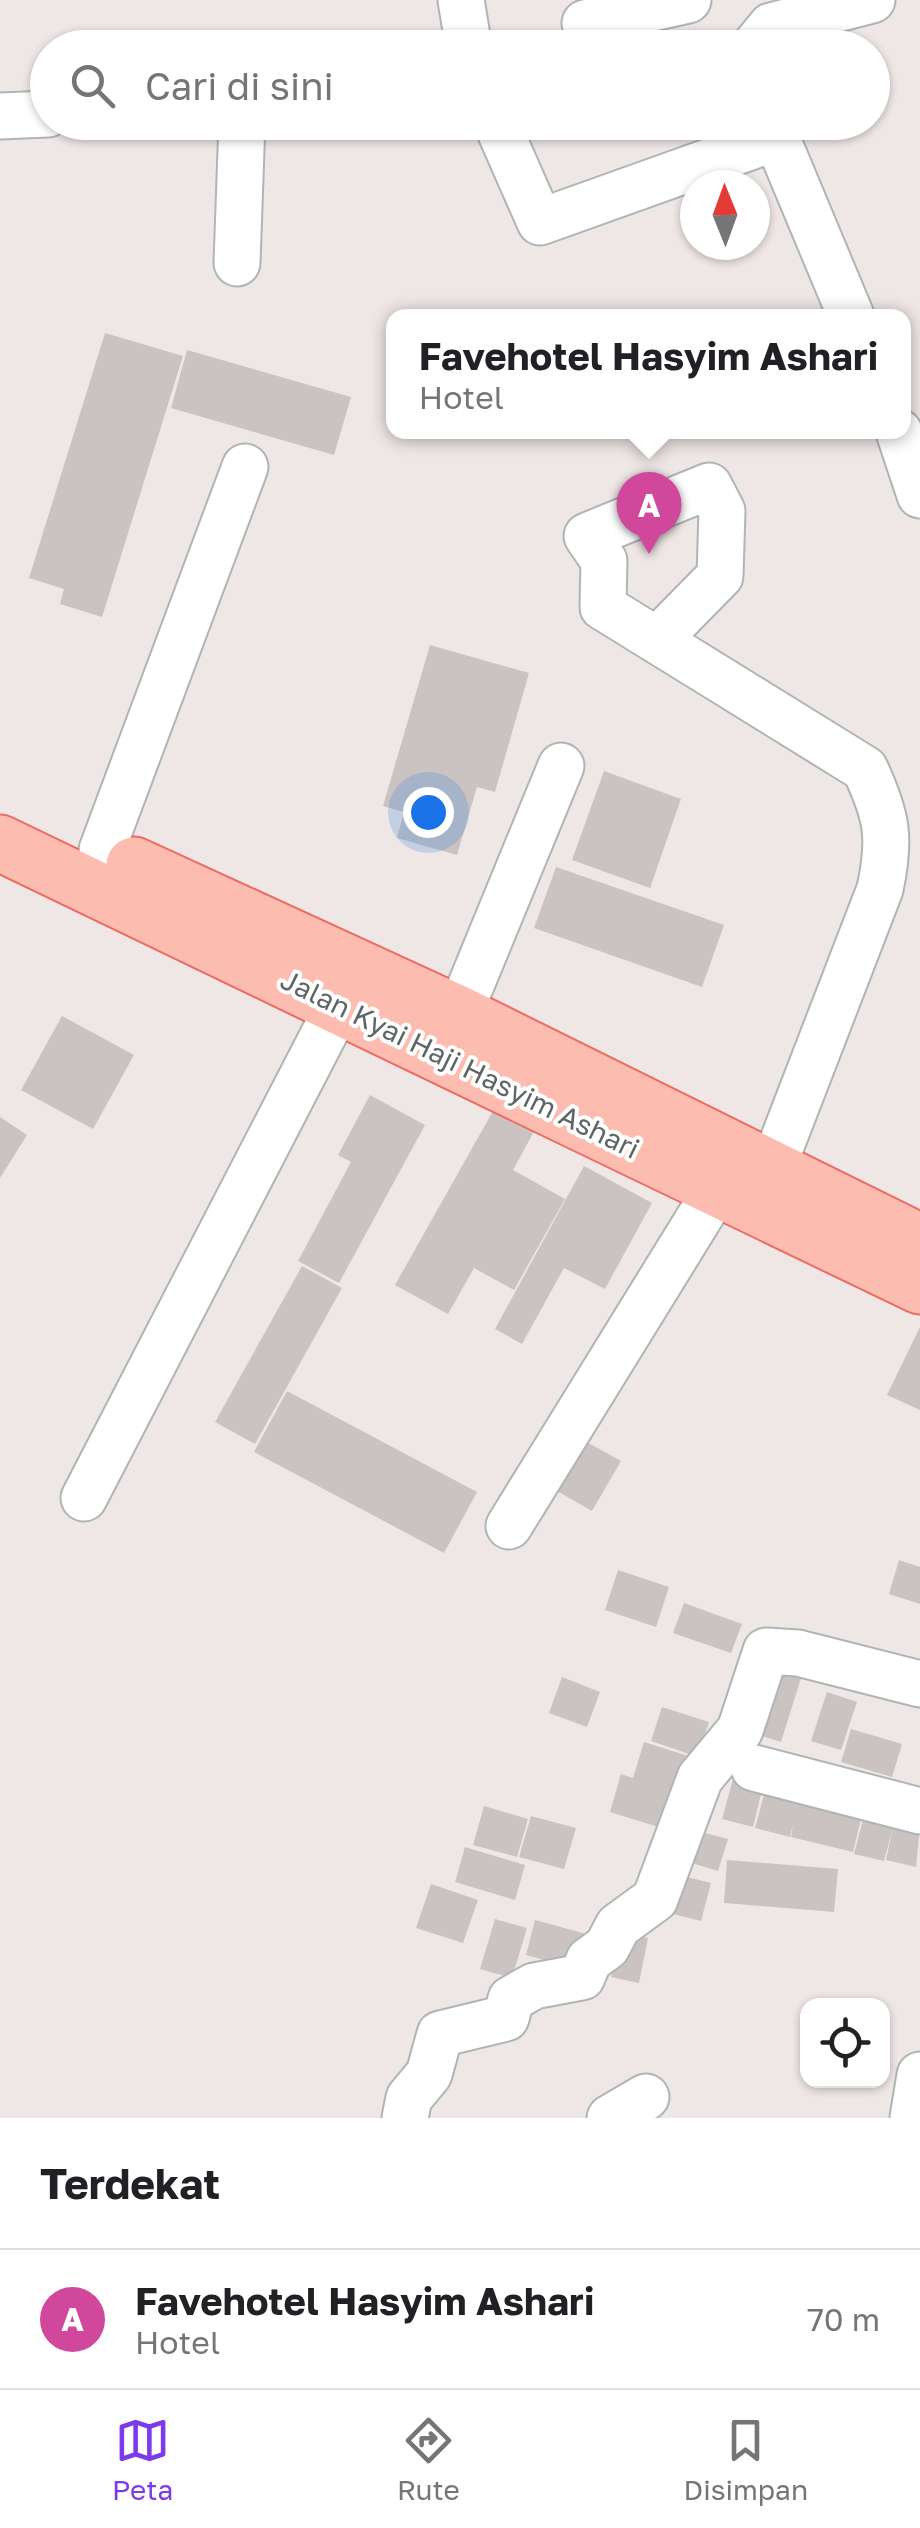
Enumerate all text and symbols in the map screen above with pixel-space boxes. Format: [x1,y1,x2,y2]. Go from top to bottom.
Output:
search box [30,30,890,140]
icon: search [65,58,120,113]
text: Cari di sini [145,63,334,108]
north arrow [680,170,770,260]
popup [386,309,911,439]
text: Favehotel Hasyim Ashari [419,333,878,378]
text: Hotel [419,378,504,416]
pin: A [616,472,682,554]
your location [403,787,454,838]
street label: Jalan Kyai Haji Hasyim Ashari [276,962,645,1165]
map controls [800,1998,890,2088]
button: locate [800,1998,890,2088]
text: Terdekat [40,2158,220,2208]
text: Favehotel Hasyim Ashari [135,2278,594,2323]
text: A [61,2300,84,2338]
text: 70 m [807,2300,880,2338]
text: Hotel [135,2323,220,2361]
tab: Peta [112,2413,173,2506]
tab: Rute [397,2413,460,2506]
tab: Disimpan [684,2413,808,2506]

